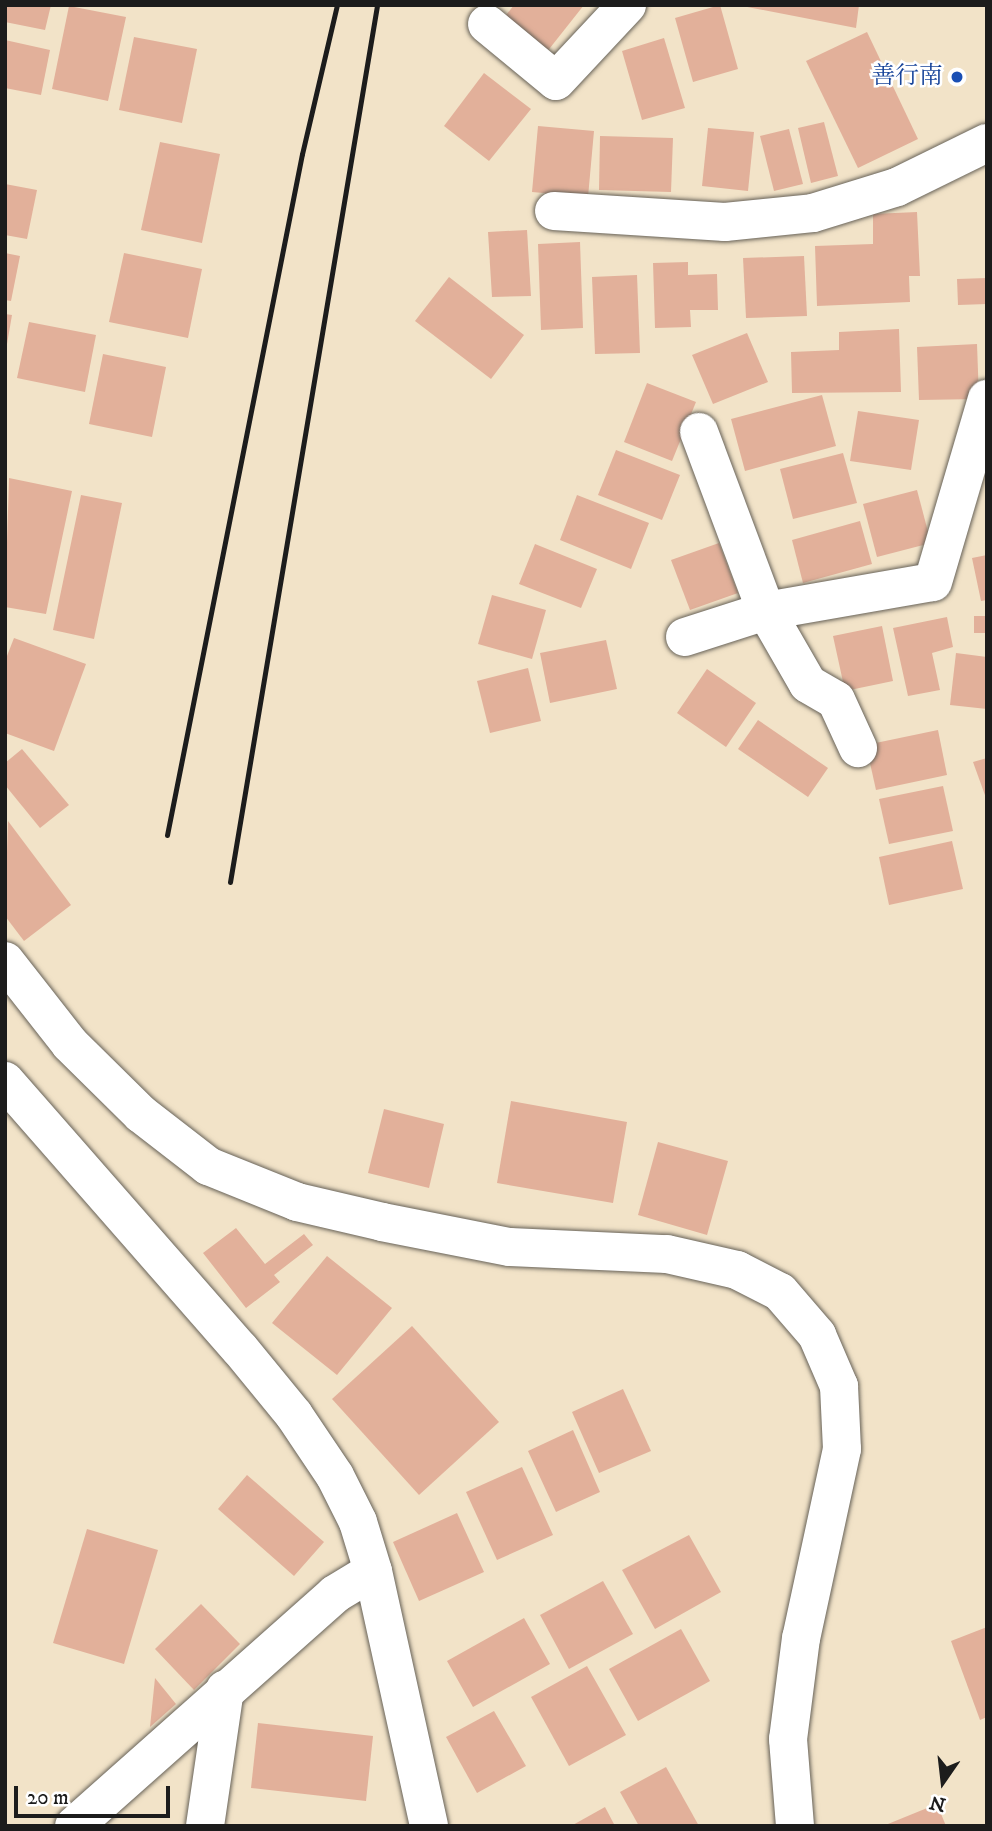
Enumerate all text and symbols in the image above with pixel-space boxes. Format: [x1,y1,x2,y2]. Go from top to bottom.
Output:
place label: 善行南 [871,63,943,91]
marker: 善行南 [949,69,965,85]
north arrow [908,1747,978,1817]
scale bar [18,1772,173,1816]
text: 20 m [27,1785,69,1811]
text: N [927,1790,948,1816]

